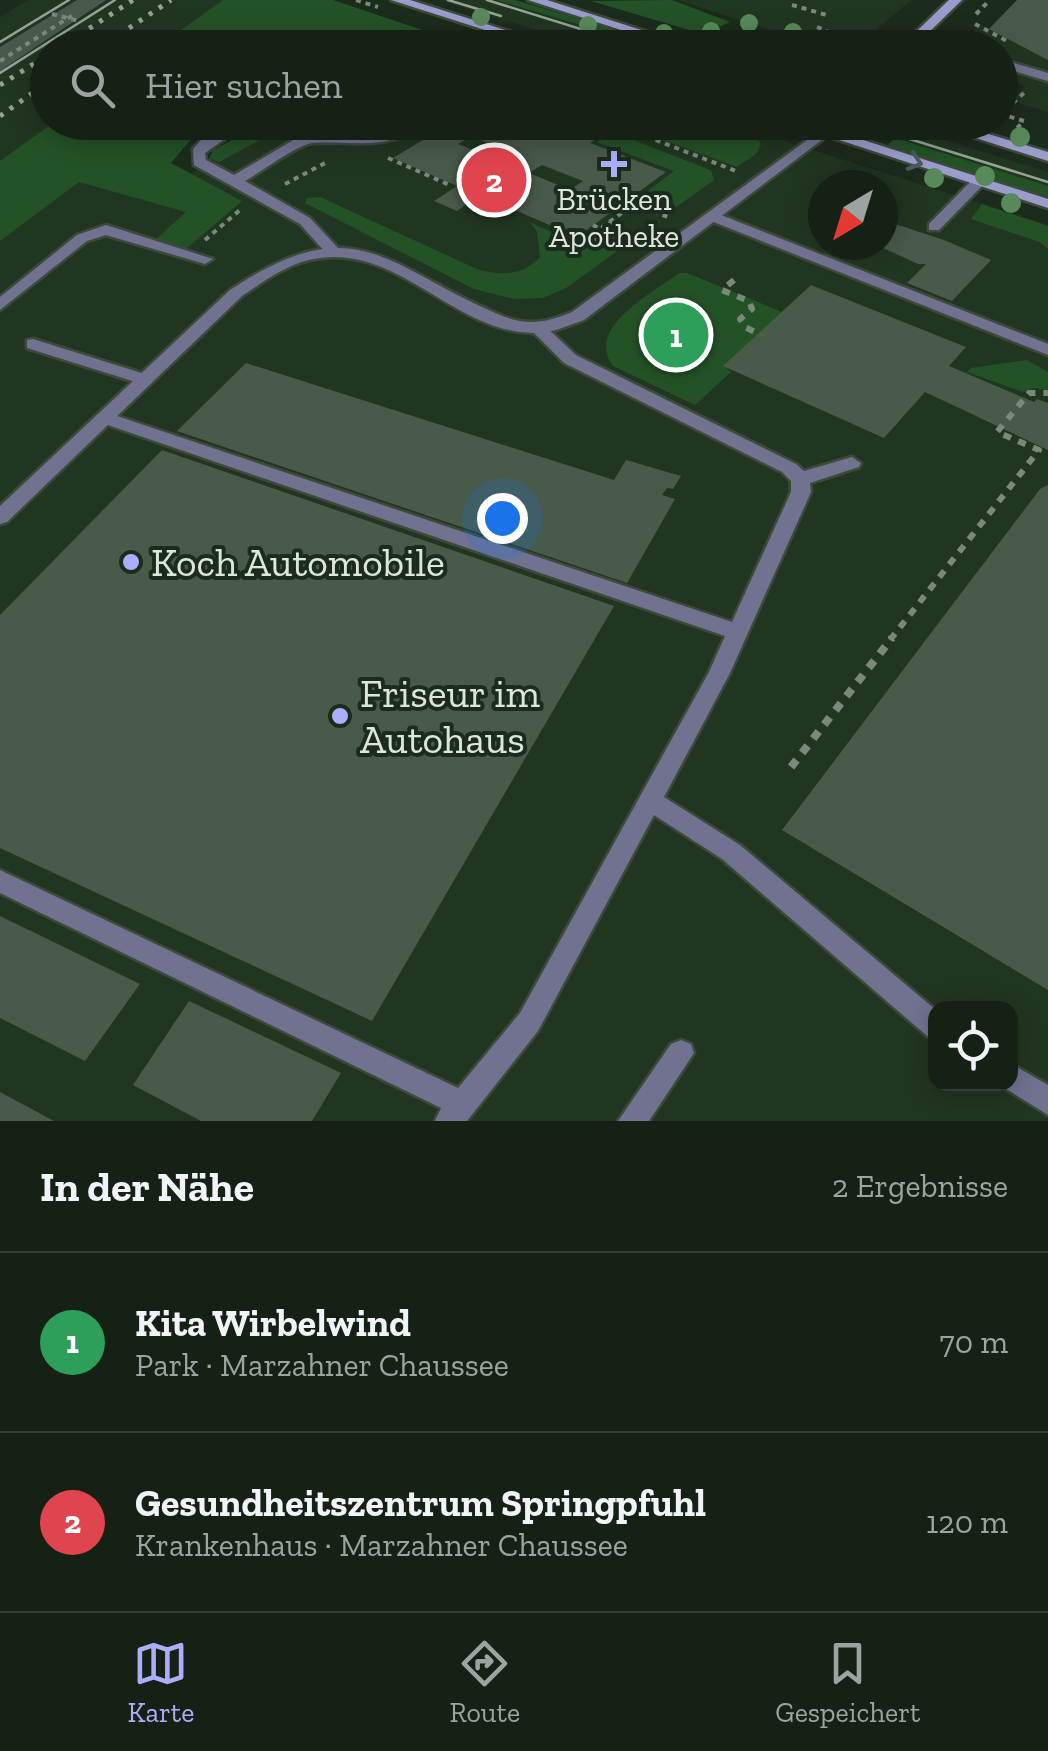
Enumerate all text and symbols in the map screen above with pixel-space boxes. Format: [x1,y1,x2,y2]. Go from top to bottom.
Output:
search box [30,30,1018,140]
icon: search [65,58,120,113]
text: Hier suchen [145,62,343,108]
pin: 2 [462,142,526,218]
one-way arrow [906,151,923,171]
marker: Brücken Apotheke [603,153,625,175]
north arrow [808,170,898,260]
place label: Brücken Apotheke [549,180,679,255]
pin: 1 [644,298,708,372]
your location [477,493,528,544]
place label: Koch Automobile [151,538,445,586]
marker: Koch Automobile [120,551,142,573]
place label: Friseur im Autohaus [360,669,541,763]
marker: Friseur im Autohaus [329,705,351,727]
map controls [928,1001,1018,1091]
button: locate [928,1001,1018,1091]
text: In der Nähe [40,1161,254,1212]
text: 2 Ergebnisse [832,1167,1008,1205]
text: Kita Wirbelwind [135,1300,411,1346]
text: 1 [66,1323,79,1361]
text: 70 m [940,1323,1008,1361]
text: Park · Marzahner Chaussee [135,1346,509,1384]
text: Gesundheitszentrum Springpfuhl [135,1480,706,1526]
text: 2 [64,1503,81,1541]
text: 120 m [926,1503,1008,1541]
text: Krankenhaus · Marzahner Chaussee [135,1526,628,1564]
tab: Karte [128,1636,194,1729]
tab: Route [450,1636,520,1729]
tab: Gespeichert [775,1636,920,1729]

